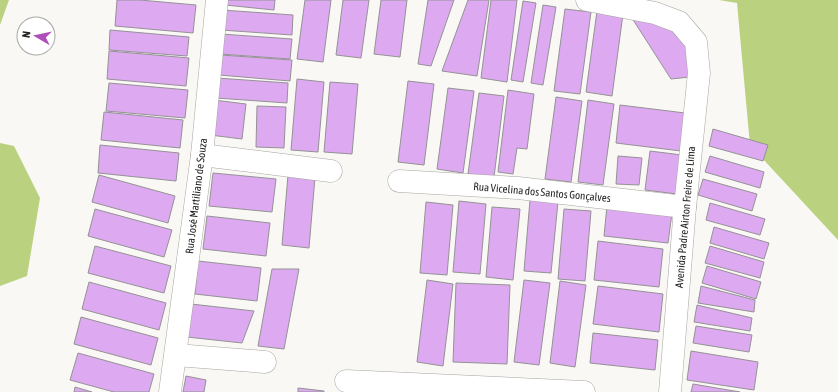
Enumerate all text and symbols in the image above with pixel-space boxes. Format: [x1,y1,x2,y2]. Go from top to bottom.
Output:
north arrow [16,16,56,56]
text: N [20,30,33,39]
street label: Rua José Martiliano de Souza [183,138,209,254]
street label: Avenida Padre Airton Freire de Lima [673,146,697,288]
street label: Rua Vicelina dos Santos Gonçalves [473,180,611,204]

